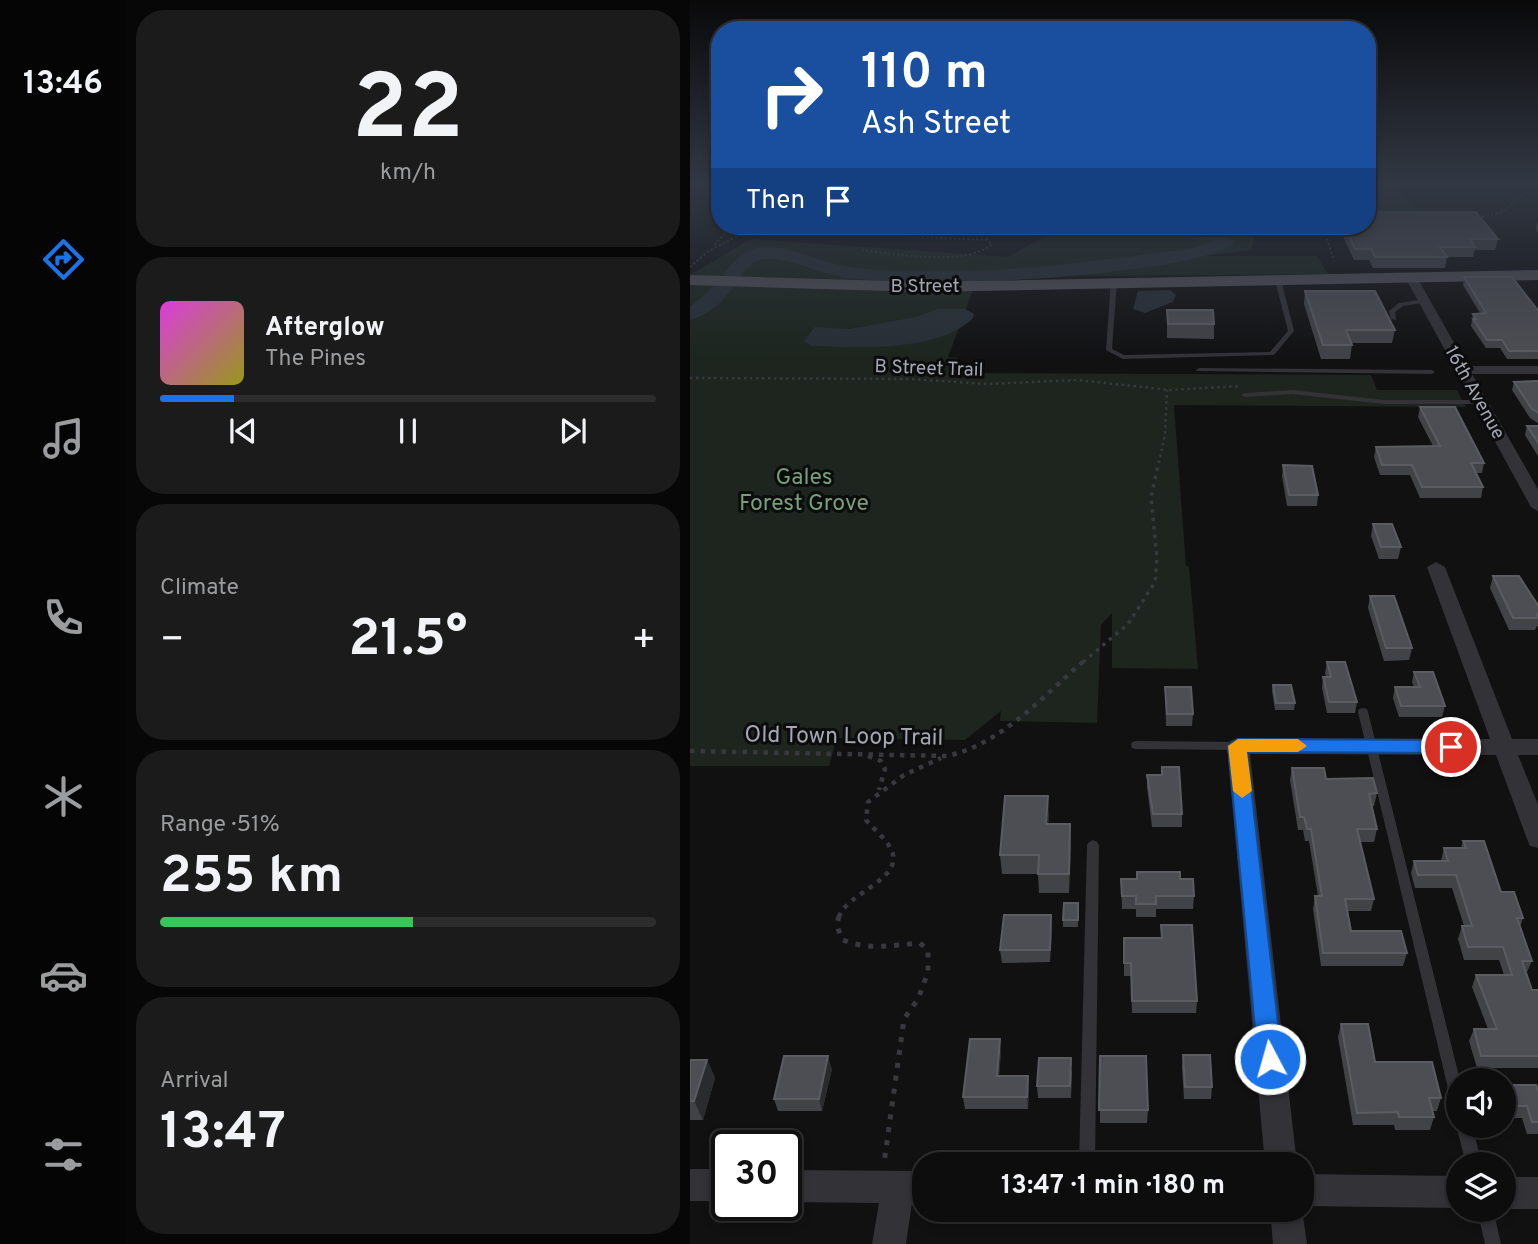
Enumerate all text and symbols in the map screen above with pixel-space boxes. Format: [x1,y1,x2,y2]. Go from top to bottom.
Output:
text: 110 m [861,44,988,106]
icon: right [746,49,837,140]
text: 22 [352,56,464,171]
text: 13:46 [23,65,103,105]
text: Ash Street [861,105,1011,145]
text: km/h [380,159,436,188]
icon: arrive [819,182,857,220]
text: Then [746,185,805,218]
icon: directions [39,235,88,284]
street label: B Street [890,275,960,299]
text: Afterglow [265,312,385,345]
street label: 16th Avenue [1439,342,1510,444]
text: The Pines [265,345,366,374]
street label: B Street Trail [874,355,984,383]
icon: previous [224,412,262,450]
icon: pause [389,412,427,450]
icon: next [554,412,592,450]
icon: music [39,414,88,463]
park label: Gales Forest Grove [739,464,869,519]
text: Climate [160,574,239,603]
icon: phone [39,593,88,642]
text: 21.5° [349,608,467,674]
text: − [160,617,185,666]
text: + [631,617,656,666]
pin [1421,717,1481,777]
street label: Old Town Loop Trail [744,721,944,754]
icon: arrive [1432,728,1470,766]
icon: climate [39,772,88,821]
text: Range · 51% [160,811,280,840]
text: 255 km [160,845,343,911]
icon: car [39,951,88,1000]
position arrow [1233,1022,1307,1096]
text: Arrival [160,1067,229,1096]
map controls [1446,1068,1516,1222]
button: sound [1446,1068,1516,1138]
text: 13:47 [160,1101,286,1167]
icon: filters [39,1130,88,1179]
speed limit sign: 30 [711,1130,802,1221]
button: layers [1446,1152,1516,1222]
text: 13:47 · 1 min · 180 m [1001,1170,1225,1203]

